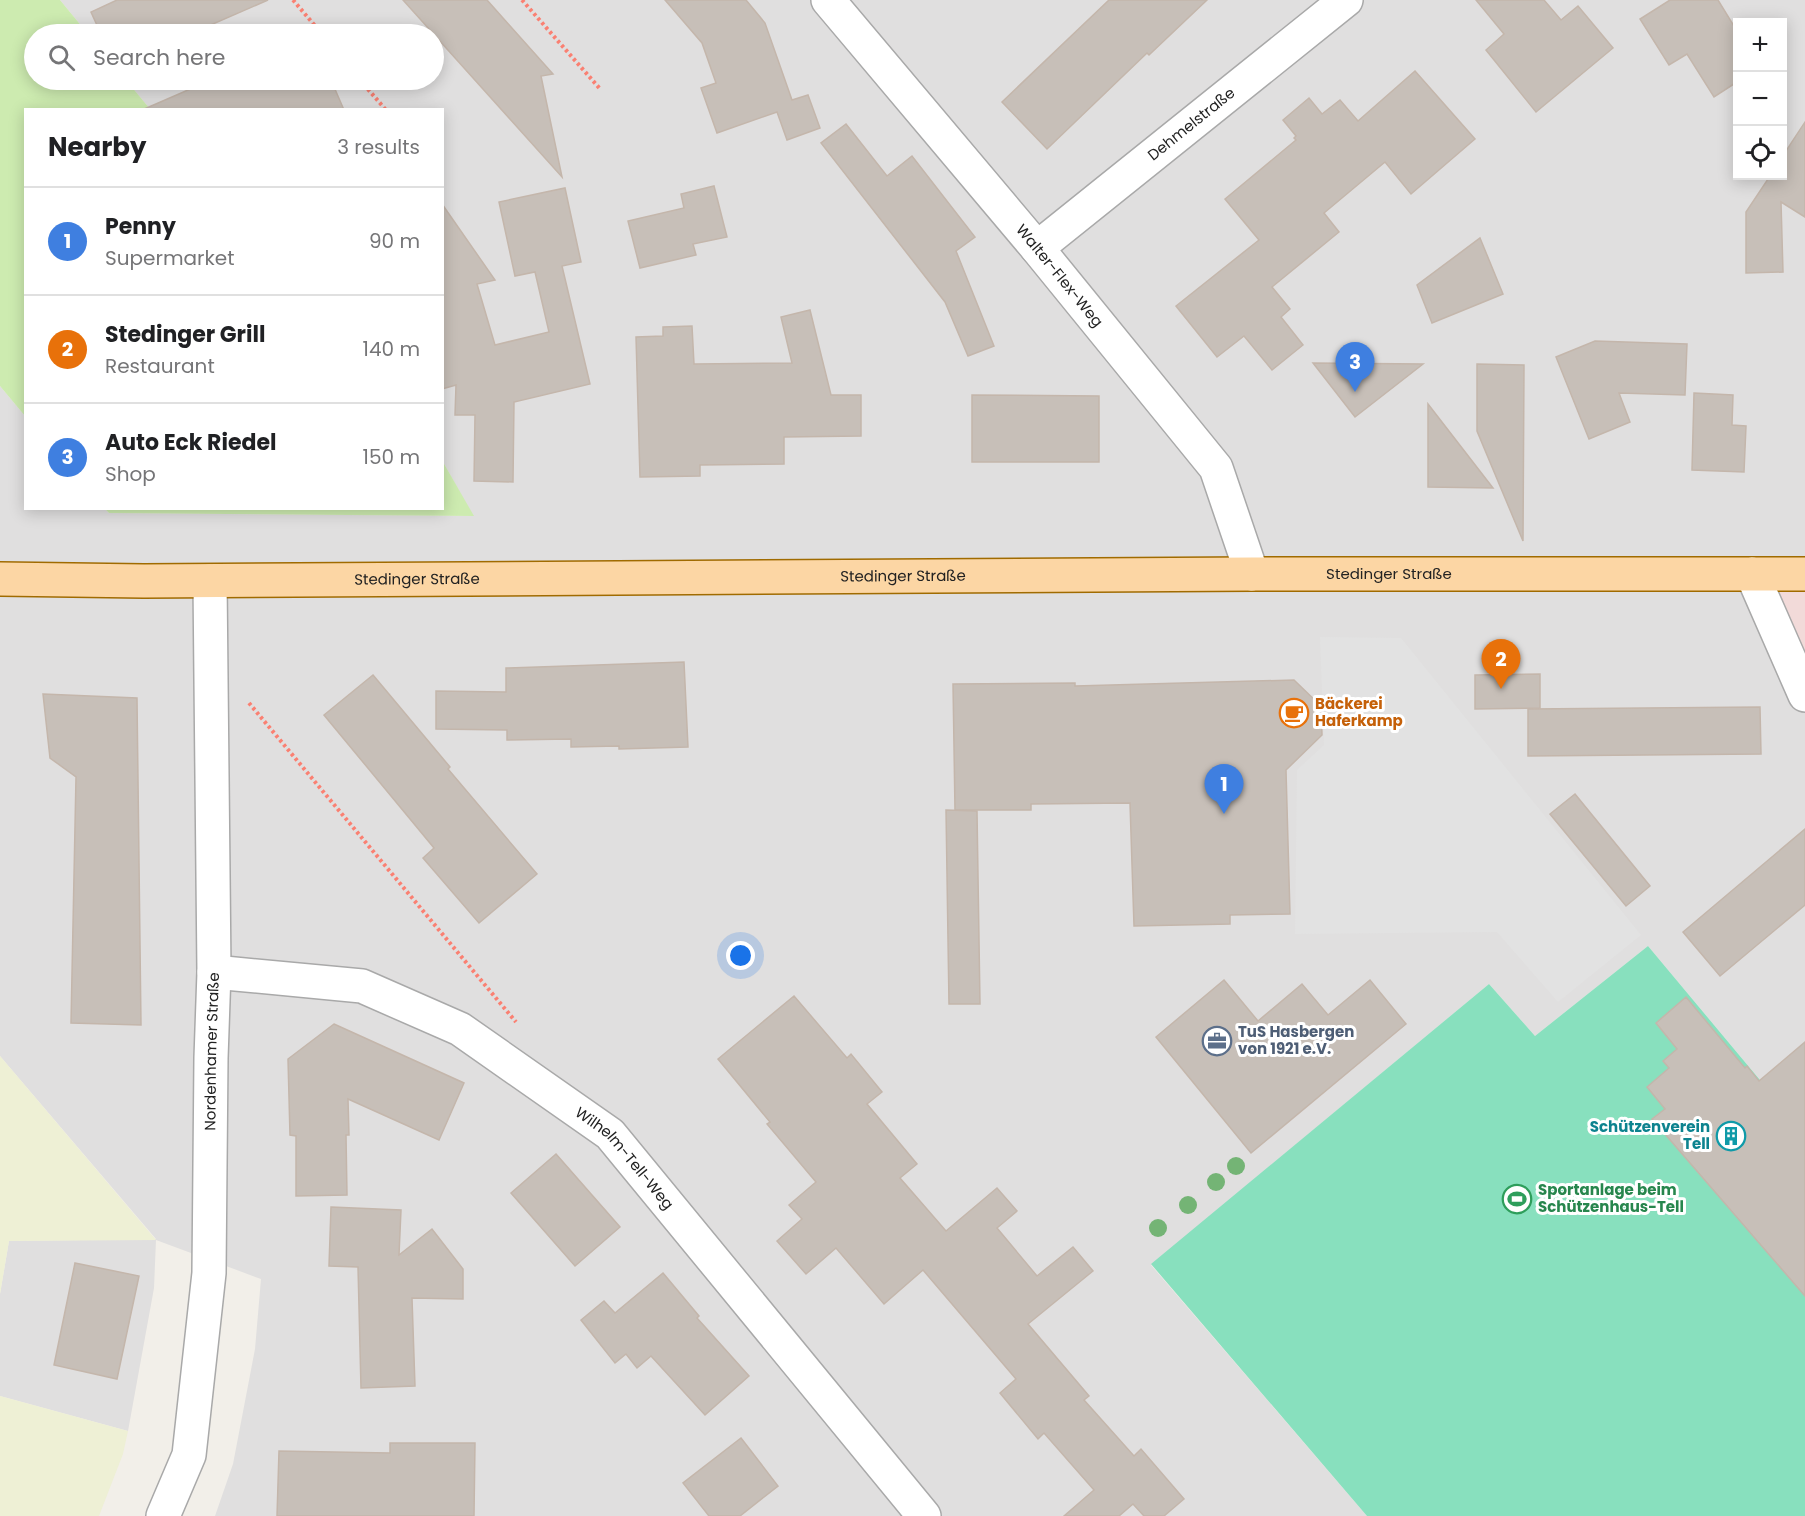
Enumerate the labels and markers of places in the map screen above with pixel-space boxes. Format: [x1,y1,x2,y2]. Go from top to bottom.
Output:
pin: 3 [1336,342,1374,392]
pin: 2 [1482,640,1520,689]
place label: Bäckerei Haferkamp [1315,693,1403,731]
cafe icon: Bäckerei Haferkamp [1278,697,1310,729]
pin: 1 [1204,764,1244,814]
place label: TuS Hasbergen von 1921 e.V. [1238,1021,1354,1059]
office icon: TuS Hasbergen von 1921 e.V. [1201,1025,1233,1057]
place label: Schützenverein Tell [1590,1116,1710,1154]
building icon: Schützenverein Tell [1715,1120,1747,1152]
place label: Sportanlage beim Schützenhaus-Tell [1538,1179,1684,1217]
sports icon: Sportanlage beim Schützenhaus-Tell [1501,1183,1533,1215]

